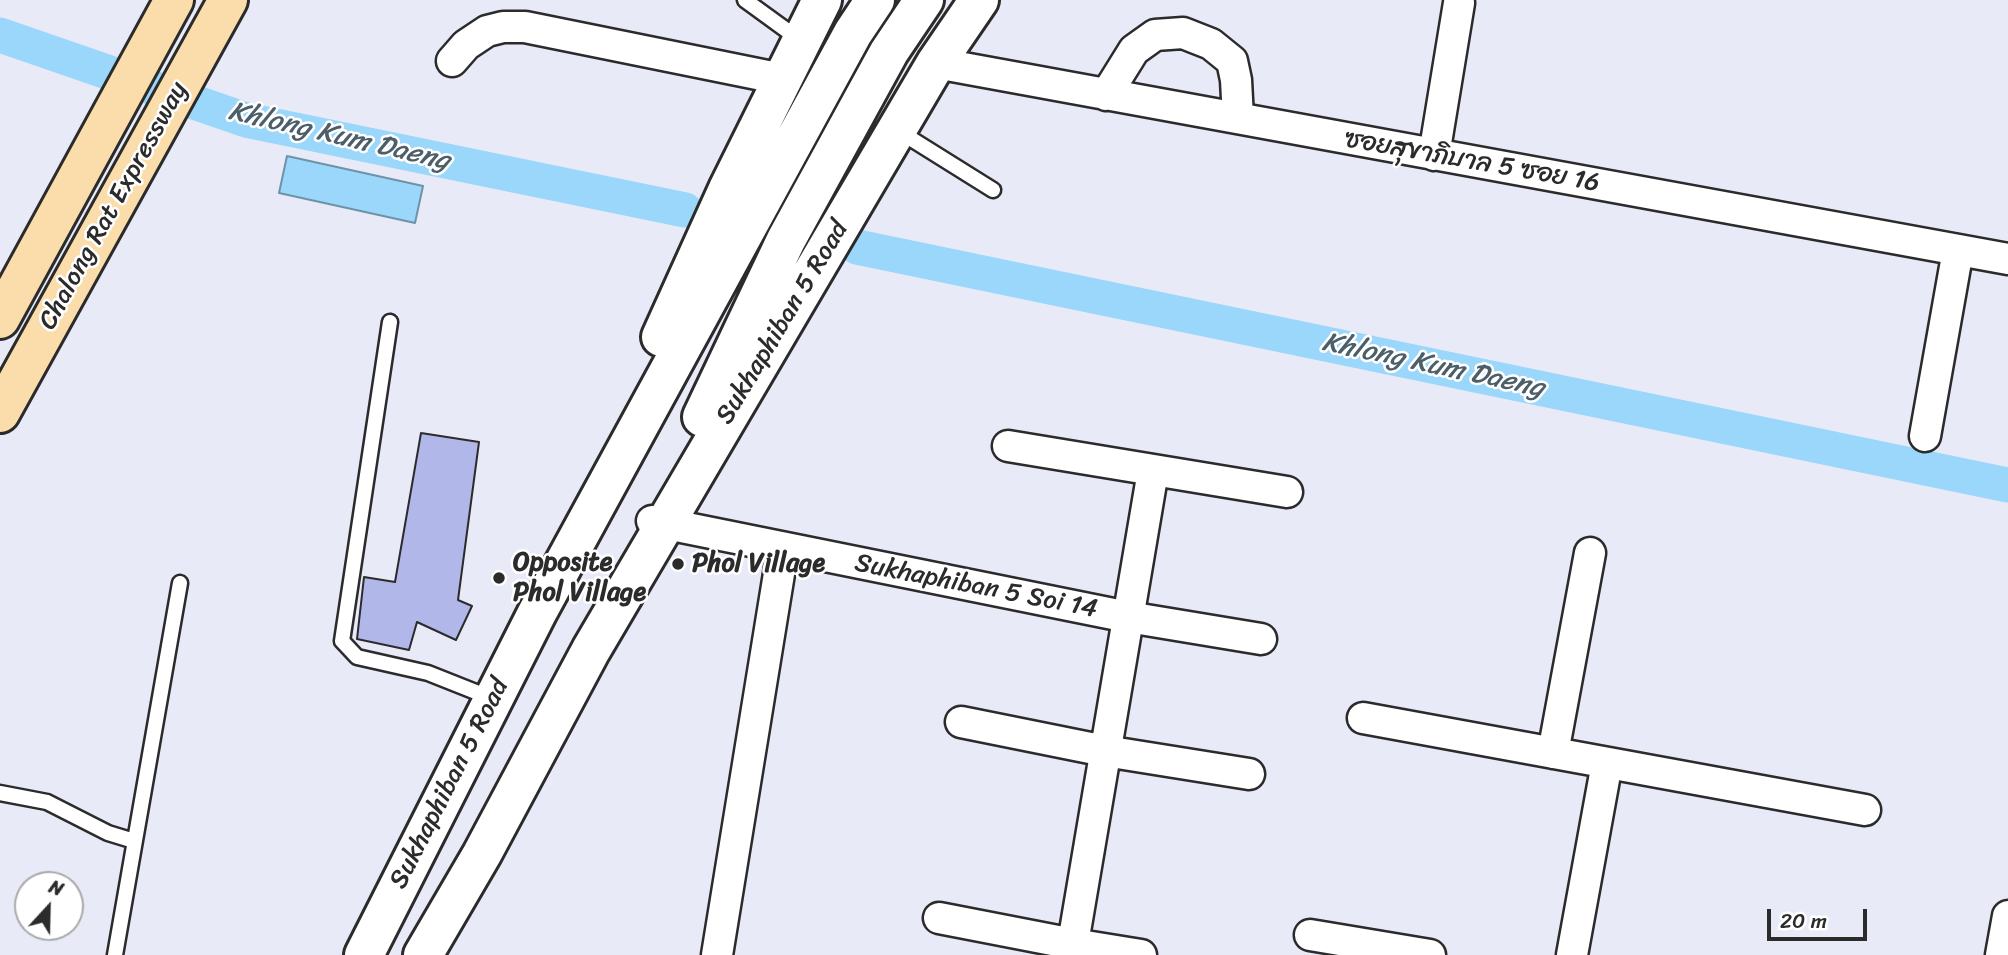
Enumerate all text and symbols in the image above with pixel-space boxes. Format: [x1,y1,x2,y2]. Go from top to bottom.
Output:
street label: Chalong Rat Expressway [33,77,195,335]
water label: Khlong Kum Daeng [225,95,453,179]
street label: ซอยสุขาภิบาล 5 ซอย 16 [1342,124,1602,200]
street label: Sukhaphiban 5 Road [710,216,856,430]
water label: Khlong Kum Daeng [1319,326,1547,406]
place label: Opposite Phol Village [513,547,646,608]
place label: Phol Village [692,548,825,580]
street label: Sukhaphiban 5 Soi 14 [852,548,1100,626]
marker: Phol Village [670,556,686,572]
marker: Opposite Phol Village [491,570,507,586]
street label: Sukhaphiban 5 Road [384,674,516,894]
text: N [44,870,69,906]
north arrow [14,871,84,941]
scale bar [1770,895,1870,939]
text: 20 m [1780,902,1827,940]

